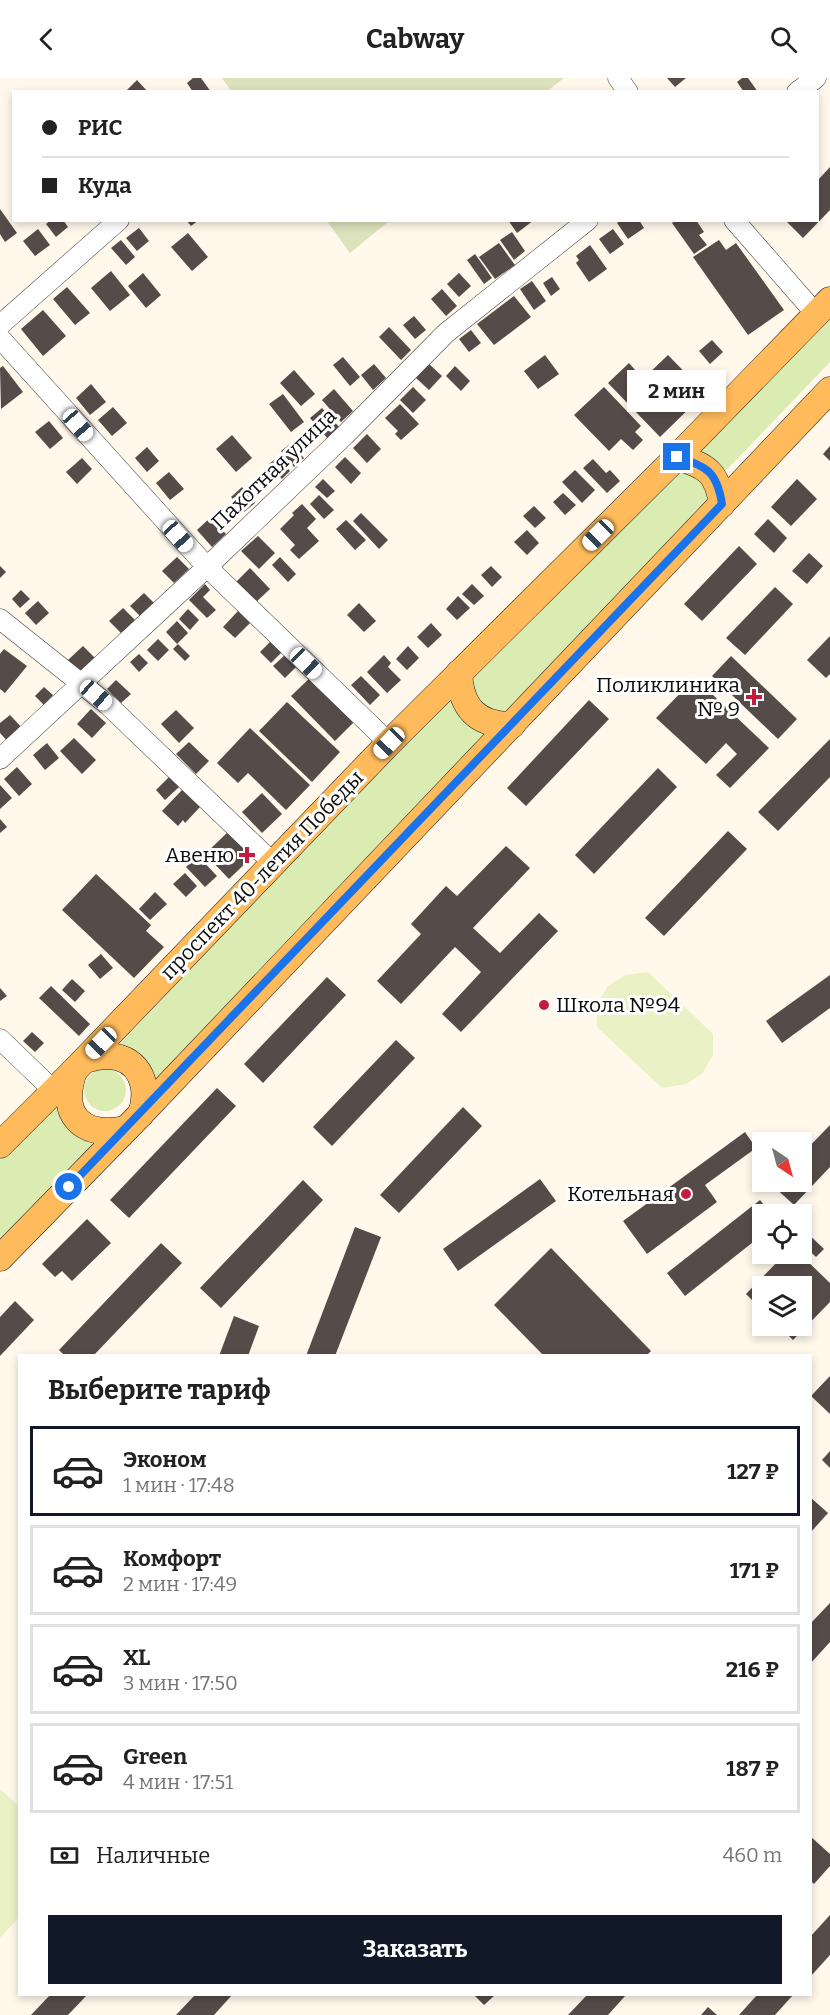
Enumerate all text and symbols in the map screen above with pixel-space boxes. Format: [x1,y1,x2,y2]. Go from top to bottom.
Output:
icon: back [30,23,63,56]
text: Cabway [366,23,464,55]
icon: search [767,23,800,56]
text: РИС [78,114,123,141]
text: Куда [78,172,132,199]
callout: 2 мин [628,370,726,412]
text: 2 мин [648,379,705,403]
street label: Пахотная улица [206,402,342,535]
car [59,406,97,444]
route end [663,443,690,470]
car [579,516,617,554]
car [159,517,197,555]
car [287,644,325,682]
place label: Поликлиника № 9 [596,672,740,722]
car [77,676,115,714]
marker: Поликлиника № 9 [745,688,763,706]
car [370,724,408,762]
street label: проспект 40-летия Победы [155,765,369,985]
place label: Авеню [165,842,234,868]
marker: Авеню [238,846,256,864]
place label: Школа №94 [556,992,680,1018]
marker: Школа №94 [537,998,551,1012]
car [82,1024,120,1062]
north arrow [752,1132,812,1192]
map controls [752,1132,812,1336]
route start [55,1173,82,1200]
place label: Котельная [567,1181,674,1207]
marker: Котельная [679,1187,693,1201]
button: locate [752,1204,812,1264]
button: layers [752,1276,812,1336]
text: Выберите тариф [48,1374,271,1406]
icon: car [51,1444,105,1498]
text: Эконом [123,1446,206,1473]
text: 127 ₽ [727,1458,779,1485]
text: 1 мин · 17:48 [123,1473,235,1497]
icon: car [51,1543,105,1597]
text: Комфорт [123,1545,221,1572]
text: 171 ₽ [730,1557,779,1584]
text: 2 мин · 17:49 [123,1572,237,1596]
icon: car [51,1642,105,1696]
text: XL [123,1644,150,1671]
text: 216 ₽ [726,1656,779,1683]
text: 3 мин · 17:50 [123,1671,238,1695]
icon: car [51,1741,105,1795]
text: Green [123,1743,187,1770]
text: 187 ₽ [726,1755,779,1782]
text: 4 мин · 17:51 [123,1770,233,1794]
icon: cash [48,1839,81,1872]
text: Наличные [96,1842,210,1869]
text: 460 m [723,1843,782,1867]
button: Заказать [48,1915,782,1984]

